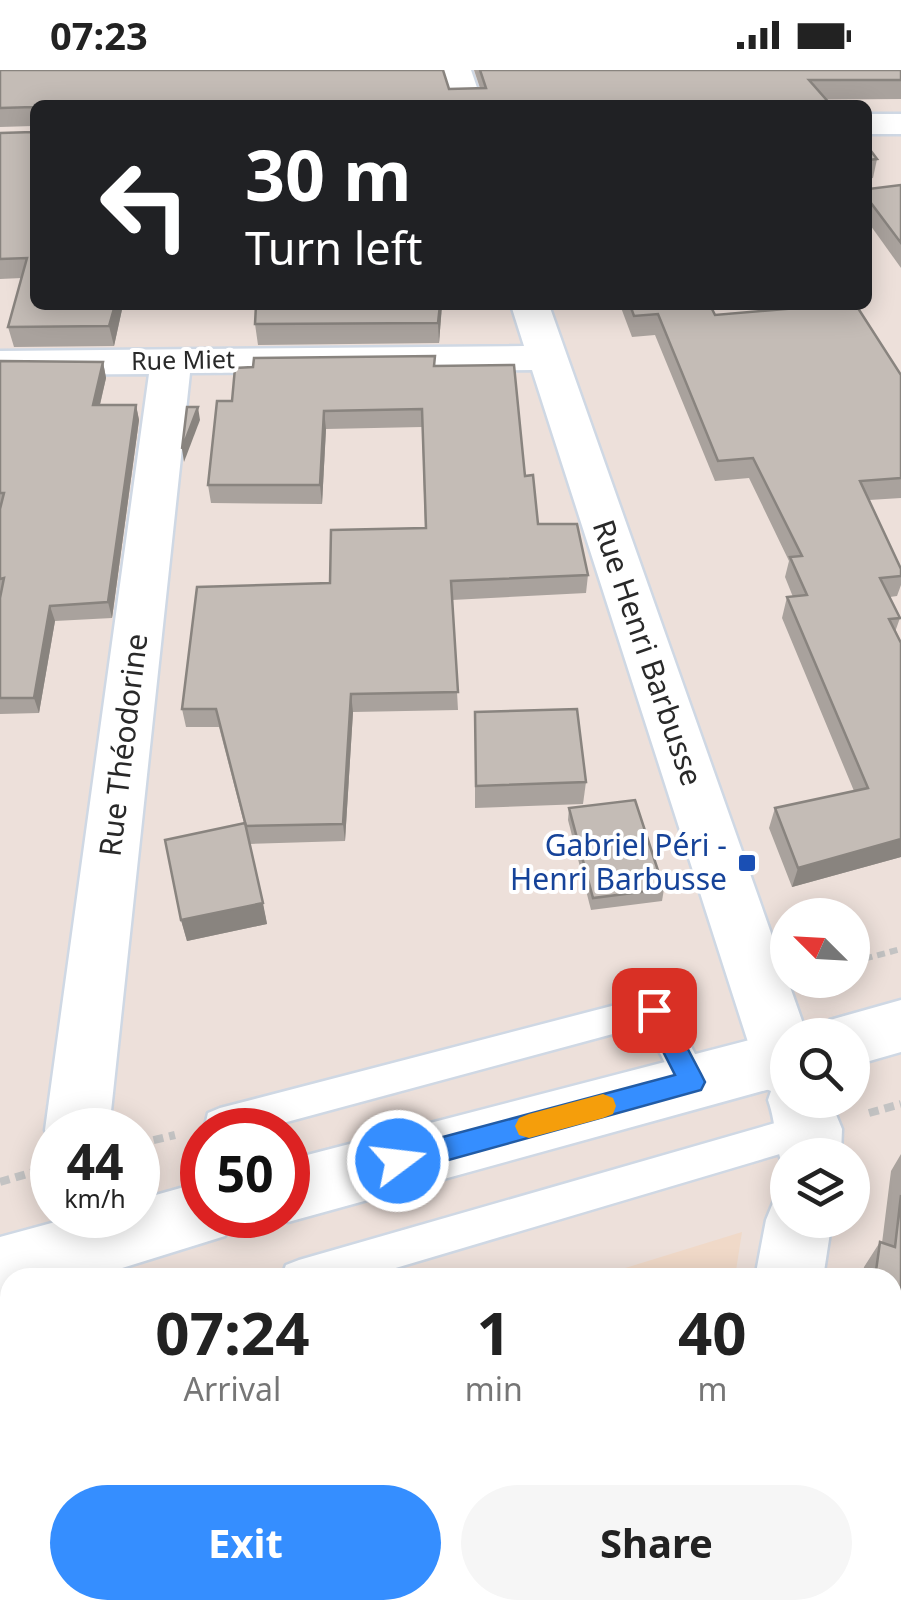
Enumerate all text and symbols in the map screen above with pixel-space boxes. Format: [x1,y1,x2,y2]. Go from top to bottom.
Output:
text: 07:23 [50,9,148,61]
text: 30 m [245,126,412,222]
icon: left [80,140,210,270]
text: Turn left [245,217,422,278]
street label: Rue Miet [131,341,235,377]
street label: Rue Henri Barbusse [584,514,713,791]
street label: Rue Théodorine [88,631,157,859]
place label: Gabriel Péri - Henri Barbusse [510,824,727,899]
marker: Gabriel Péri - Henri Barbusse [736,852,758,874]
north arrow [770,898,870,998]
map controls [770,898,870,1238]
pin [612,968,697,1053]
icon: arrive [627,983,682,1038]
button: search [770,1018,870,1118]
speed limit sign: 50 [180,1108,310,1238]
position arrow [346,1109,450,1213]
text: 44 [66,1127,124,1195]
button: layers [770,1138,870,1238]
text: km/h [64,1181,126,1215]
text: 07:24 [155,1291,309,1373]
text: 1 [477,1291,511,1373]
text: 40 [678,1291,747,1373]
text: Arrival [184,1367,281,1410]
text: min [465,1367,523,1410]
text: m [697,1367,727,1410]
button: Exit [50,1485,441,1600]
button: Share [461,1485,852,1600]

